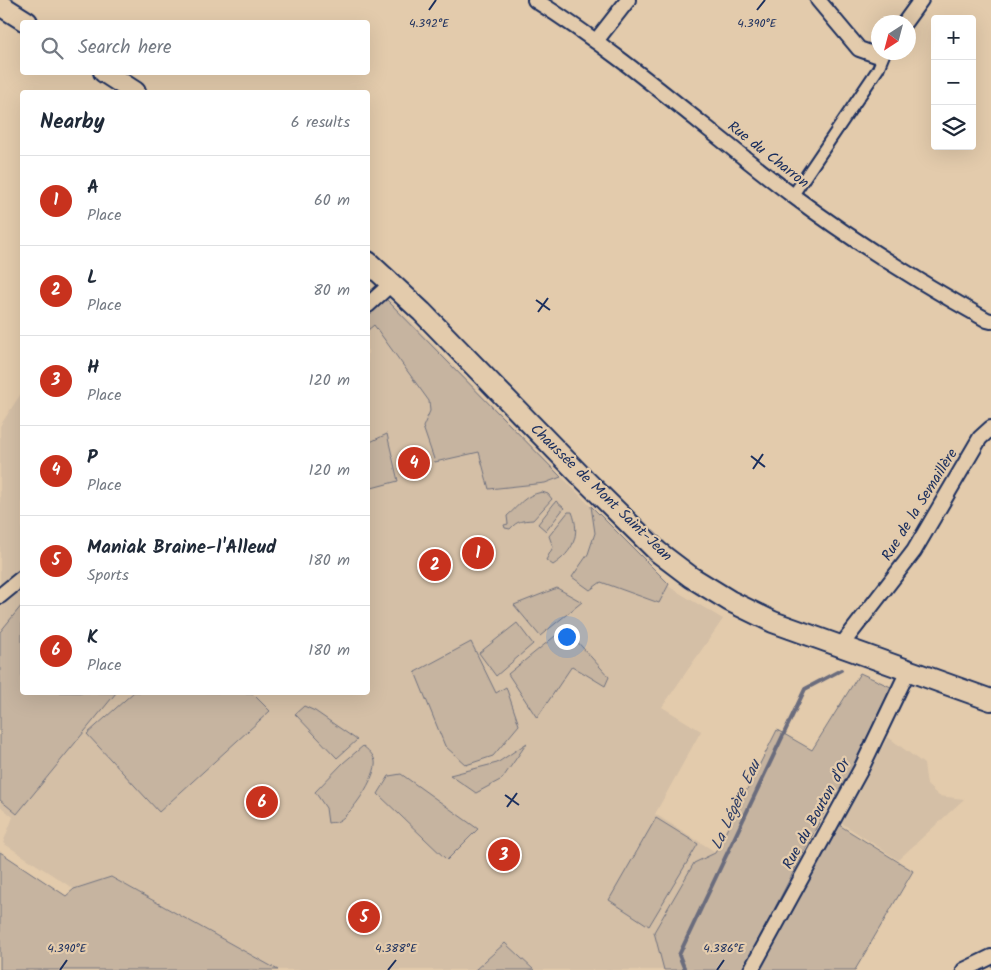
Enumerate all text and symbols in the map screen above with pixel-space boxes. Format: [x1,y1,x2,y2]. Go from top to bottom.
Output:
text: 4.392°E [409,14,450,33]
text: 4.390°E [737,14,778,33]
north arrow [871,15,916,60]
map controls [931,15,976,150]
button: + [931,15,976,60]
search box [20,20,370,75]
text: Search here [78,33,172,63]
icon: search [38,34,66,62]
button: − [931,60,976,105]
button: layers [931,105,976,150]
text: Nearby [40,106,105,139]
text: 6 results [291,110,350,135]
street label: Rue du Charron [722,115,814,195]
text: A [87,173,99,203]
text: 1 [54,188,58,213]
text: 60 m [314,188,350,213]
text: Place [87,203,121,228]
text: L [87,263,97,293]
text: 2 [51,278,61,303]
text: 80 m [313,278,350,303]
text: Place [87,293,121,318]
text: H [87,353,99,383]
text: 3 [52,368,60,393]
text: 120 m [309,368,350,393]
text: Place [87,383,121,408]
street label: Chaussée de Mont Saint-Jean [524,418,678,568]
text: P [87,443,97,473]
pin: 4 [398,444,430,482]
street label: Rue de la Semaillère [876,444,964,566]
text: 4 [52,458,60,483]
text: 120 m [309,458,350,483]
text: Place [87,473,121,498]
text: Maniak Braine-l'Alleud [87,533,276,563]
pin: 1 [462,534,494,572]
pin: 2 [419,546,451,584]
text: 5 [52,548,60,573]
text: 180 m [308,548,350,573]
text: Sports [87,563,129,588]
text: K [87,623,98,653]
your location [554,624,580,650]
text: 6 [52,638,60,663]
text: 180 m [308,638,350,663]
text: Place [87,653,121,678]
street label: Rue du Bouton d'Or [777,753,858,874]
water label: La Légère Eau [704,754,769,854]
pin: 6 [246,783,278,821]
pin: 3 [488,836,520,874]
pin: 5 [348,898,380,936]
text: 4.390°E [47,939,88,958]
text: 4.388°E [375,939,418,958]
text: 4.386°E [703,939,746,958]

